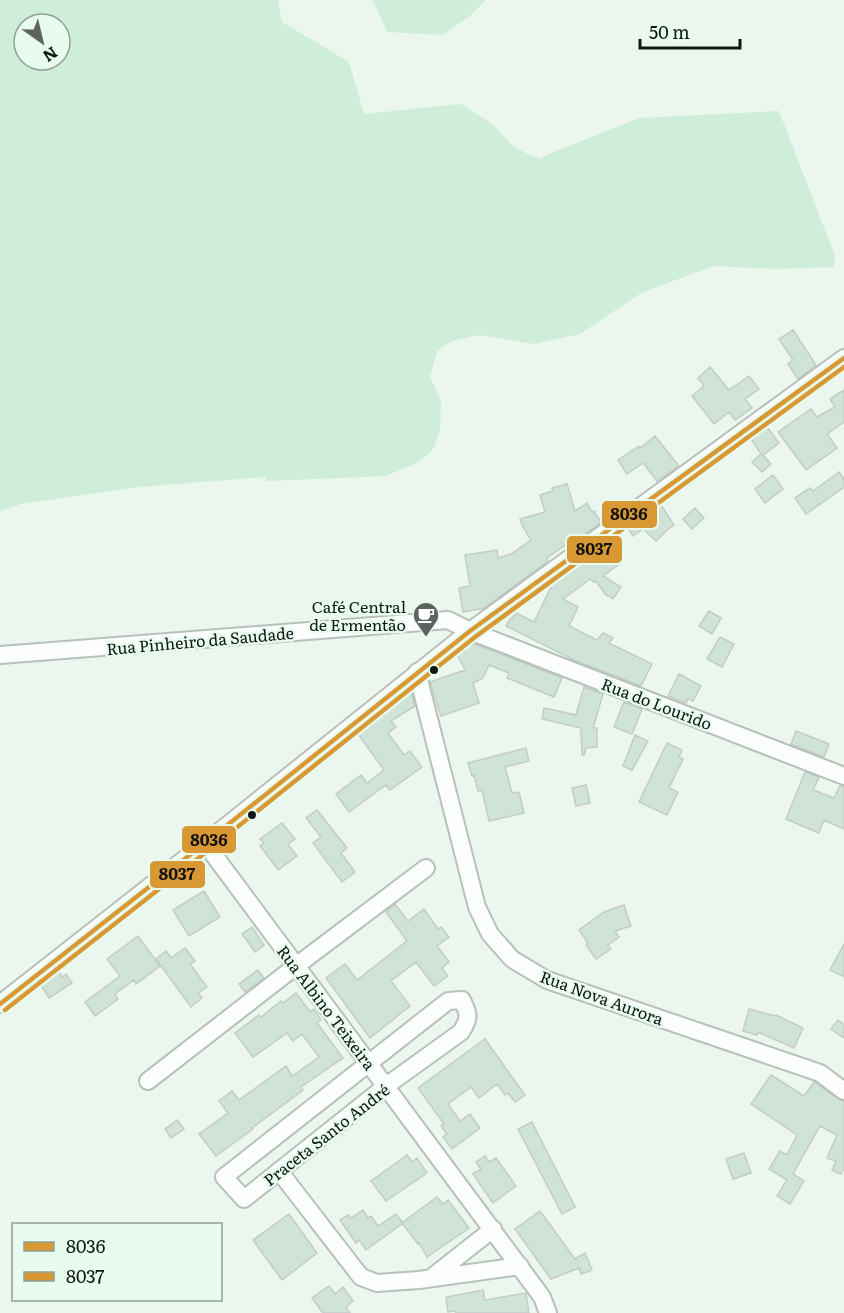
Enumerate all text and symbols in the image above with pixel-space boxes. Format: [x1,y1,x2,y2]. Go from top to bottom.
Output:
north arrow [12,12,72,72]
scale bar [640,12,740,50]
text: 50 m [649,18,690,45]
text: N [39,42,63,69]
line badge: 8036 [601,500,658,529]
text: 8036 [610,501,648,525]
line badge: 8037 [566,535,623,564]
text: 8037 [576,536,612,560]
place label: Café Central de Ermentão [309,594,406,636]
cafe icon: Café Central de Ermentão [411,600,441,638]
street label: Rua Pinheiro da Saudade [105,620,295,660]
unlabelled marker [428,664,440,676]
street label: Rua do Lourido [598,671,716,735]
unlabelled marker [246,809,258,821]
line badge: 8036 [181,825,237,854]
text: 8036 [190,827,228,851]
line badge: 8037 [149,860,206,889]
text: 8037 [159,861,195,885]
street label: Rua Albino Teixeira [272,939,382,1075]
street label: Rua Nova Aurora [537,964,667,1031]
street label: Praceta Santo André [258,1077,394,1191]
legend [12,1223,222,1301]
text: 8036 [66,1232,106,1259]
text: 8037 [66,1262,104,1289]

